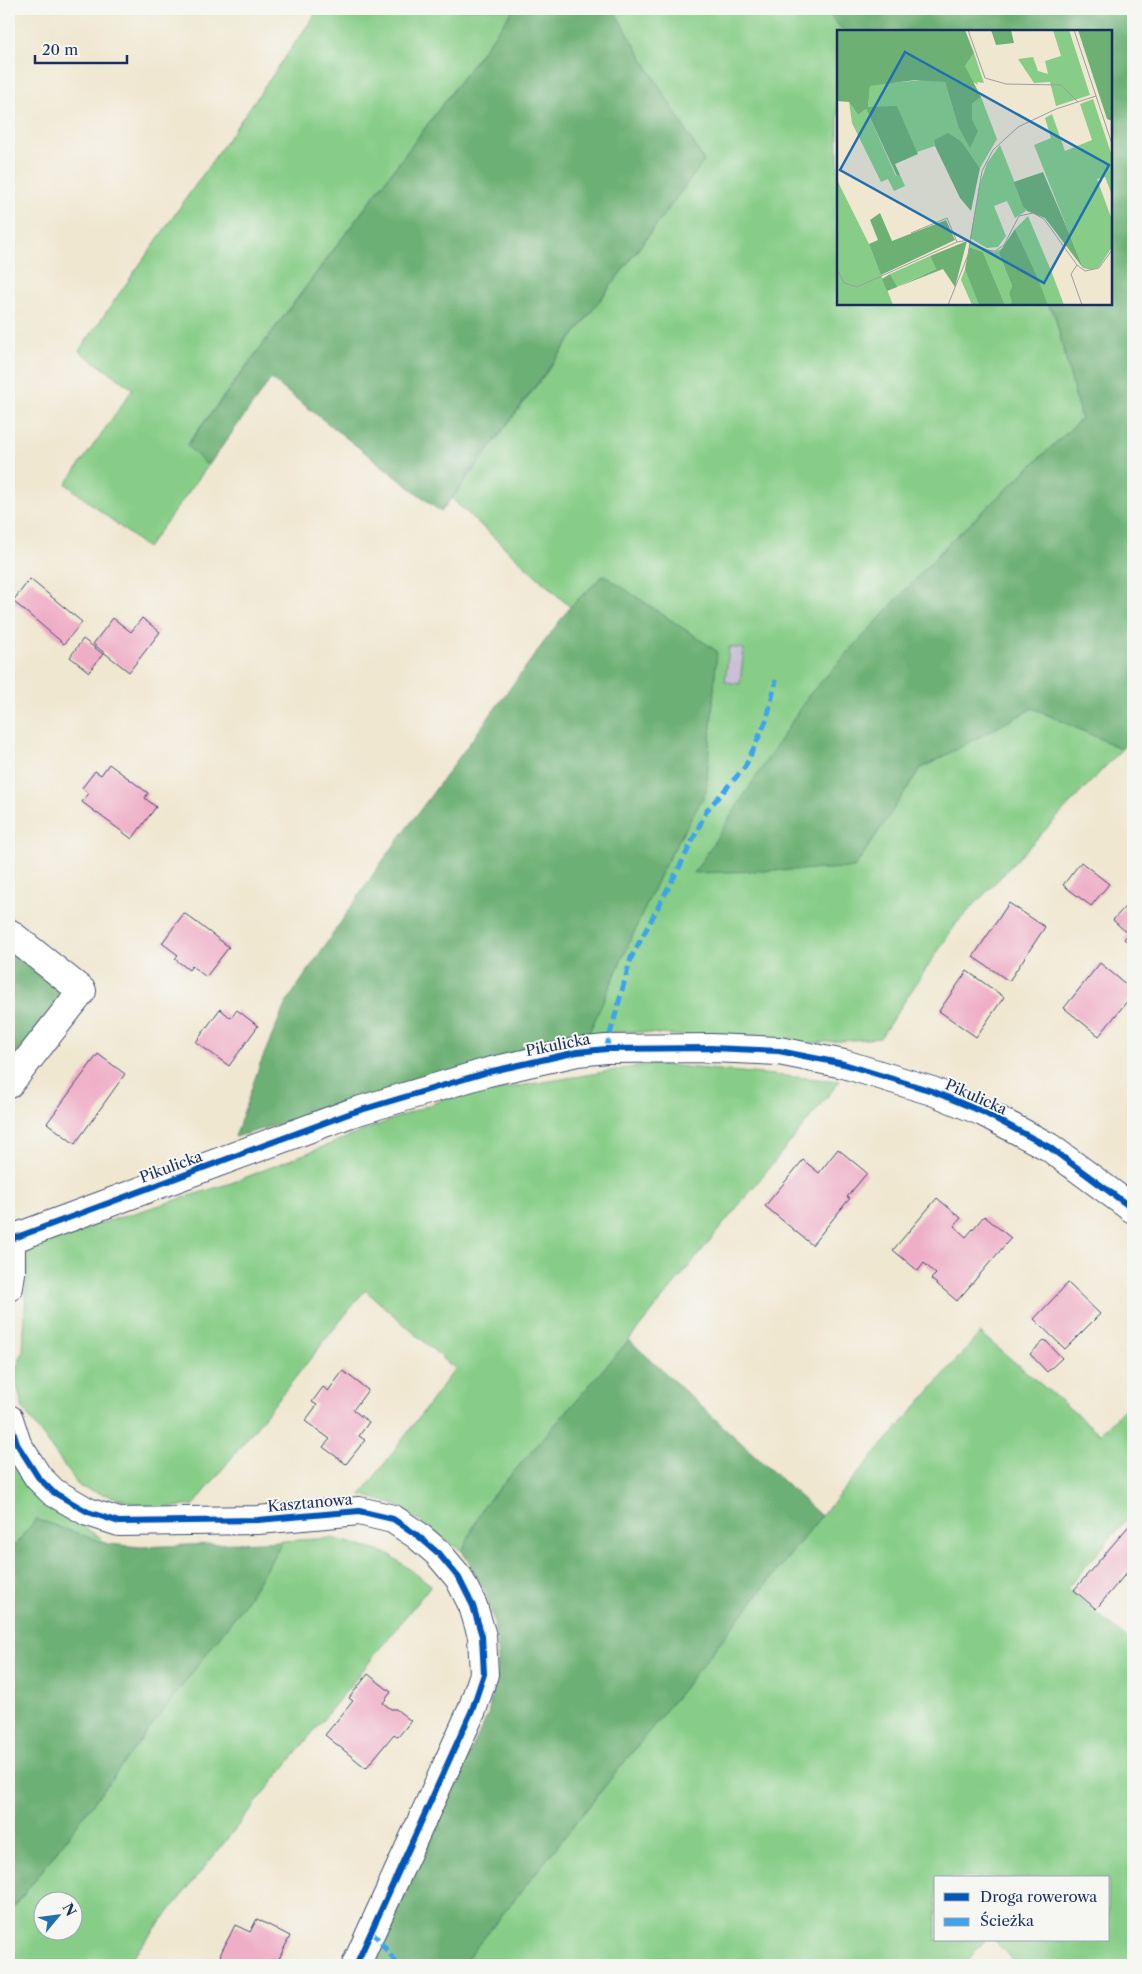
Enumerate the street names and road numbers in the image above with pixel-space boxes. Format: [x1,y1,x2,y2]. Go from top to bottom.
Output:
street label: Pikulicka [524,1029,592,1060]
street label: Pikulicka [942,1075,1010,1119]
street label: Pikulicka [137,1146,205,1187]
street label: Kasztanowa [267,1489,353,1516]

